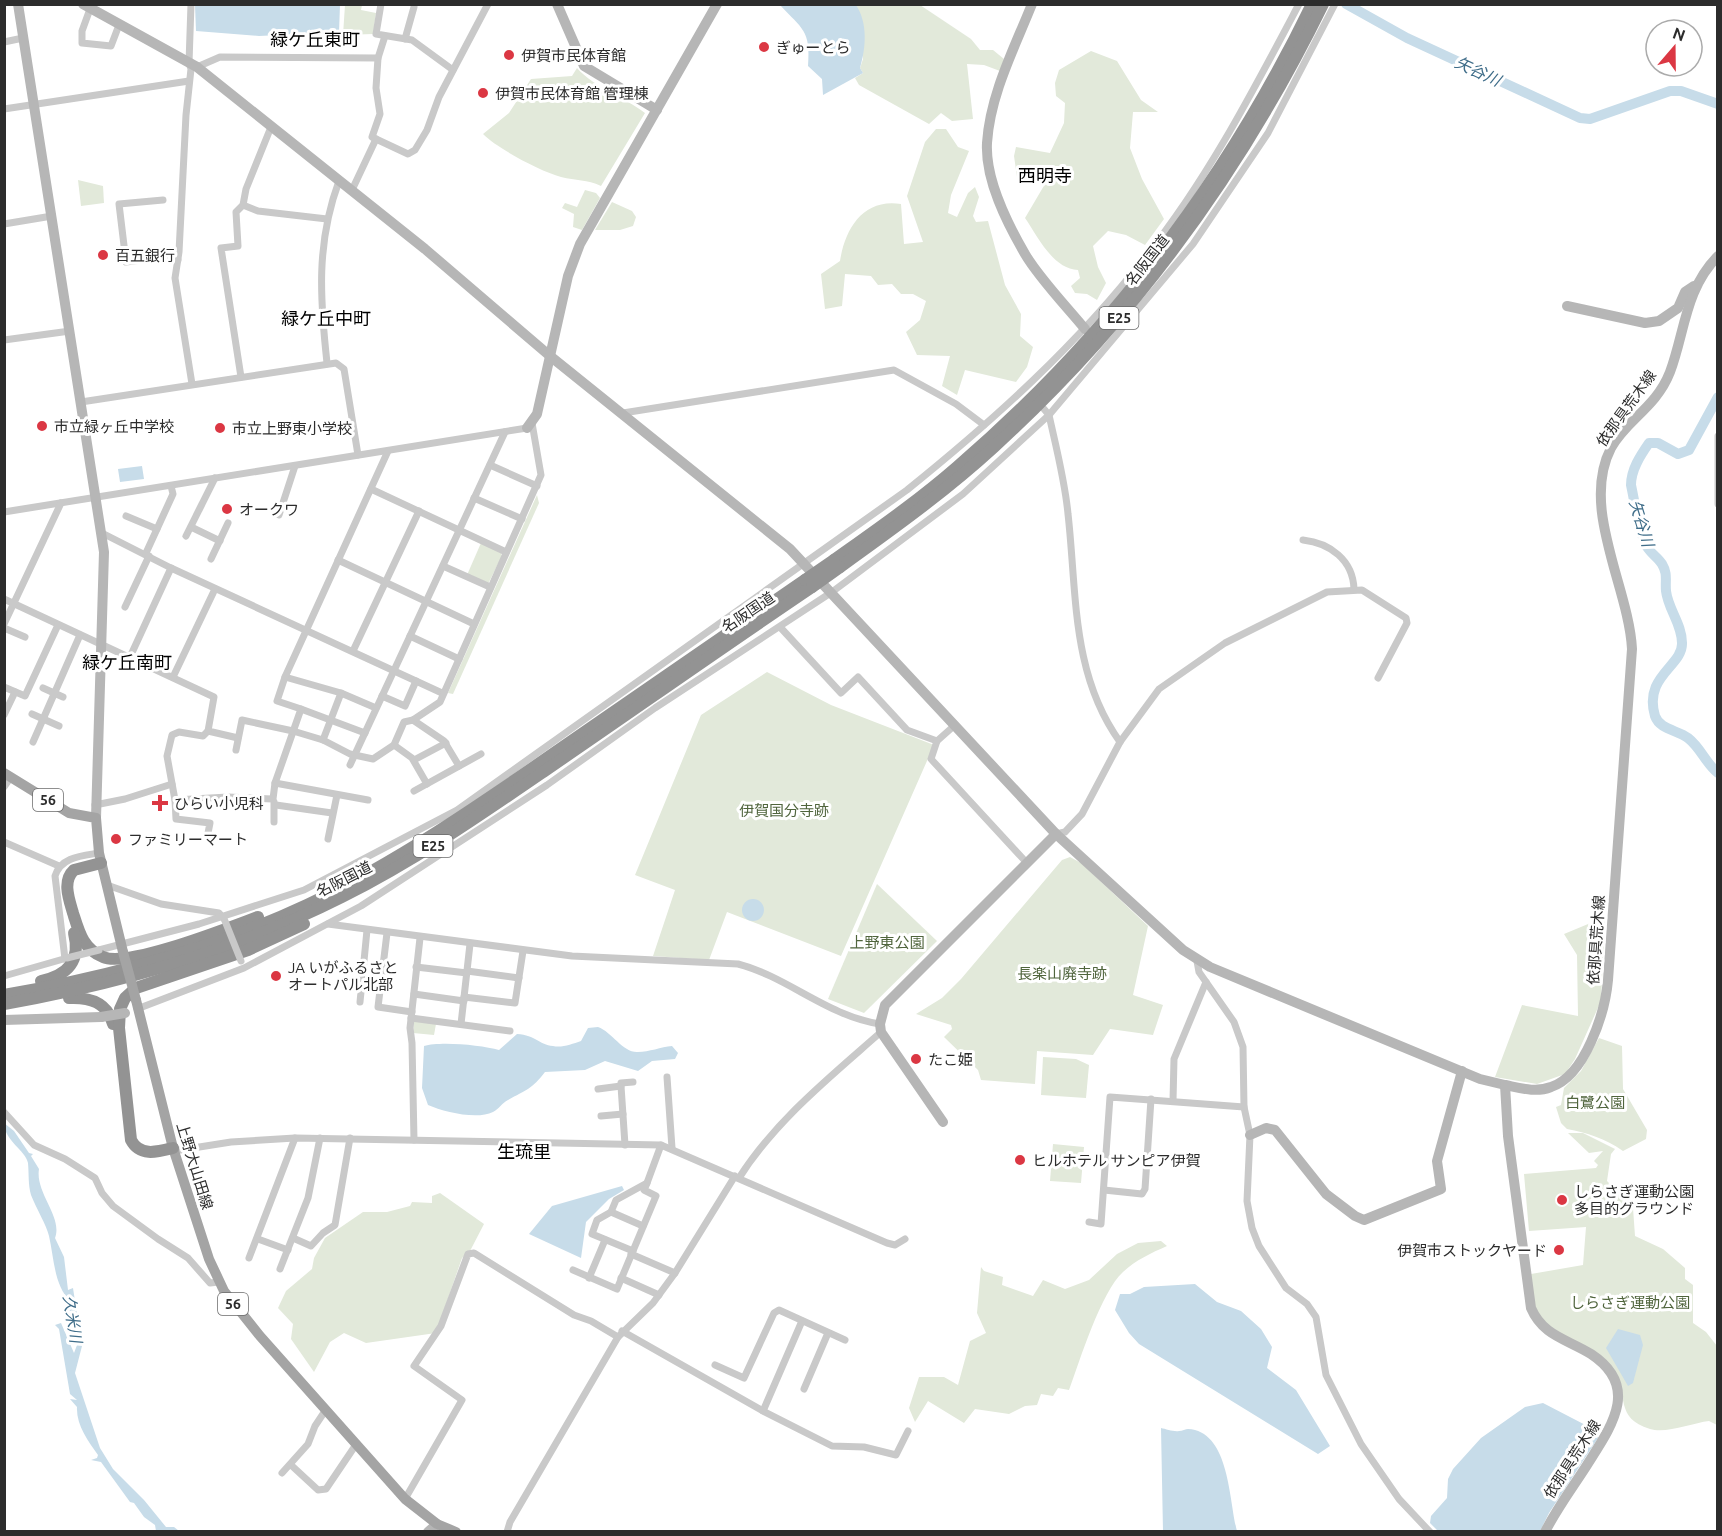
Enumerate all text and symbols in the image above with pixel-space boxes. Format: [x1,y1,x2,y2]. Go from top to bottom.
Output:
north arrow [1644,18,1704,78]
text: N [1670,23,1688,44]
district label: 緑ケ丘東町 [270,29,360,49]
place label: ぎゅーとら [776,39,851,56]
marker: ぎゅーとら [757,40,771,54]
place label: 伊賀市民体育館 [521,47,626,64]
marker: 伊賀市民体育館 [502,48,516,62]
water label: 矢谷川 [1452,53,1505,90]
place label: 伊賀市民体育館 管理棟 [495,85,648,102]
marker: 伊賀市民体育館 管理棟 [476,86,490,100]
district label: 西明寺 [1018,165,1072,185]
street label: 名阪国道 [1122,231,1172,289]
place label: 百五銀行 [115,247,175,264]
marker: 百五銀行 [96,248,110,262]
road number: E25 [1100,307,1138,329]
district label: 緑ケ丘中町 [281,308,371,328]
street label: 依那具荒木線 [1593,367,1659,449]
place label: 市立緑ヶ丘中学校 [54,418,174,435]
marker: 市立緑ヶ丘中学校 [35,419,49,433]
place label: 市立上野東小学校 [232,420,352,437]
marker: 市立上野東小学校 [213,421,227,435]
water label: 矢谷川 [1626,497,1658,550]
place label: オークワ [239,501,299,518]
marker: オークワ [220,502,234,516]
street label: 名阪国道 [718,588,778,636]
district label: 緑ケ丘南町 [82,652,172,672]
road number: 56 [33,789,63,811]
marker: ひらい小児科 [151,794,169,812]
place label: ひらい小児科 [174,795,264,812]
park label: 伊賀国分寺跡 [739,802,829,819]
place label: ファミリーマート [128,831,248,848]
marker: ファミリーマート [109,832,123,846]
road number: E25 [414,835,452,857]
street label: 名阪国道 [313,858,375,900]
street label: 依那具荒木線 [1584,895,1608,985]
park label: 上野東公園 [849,934,925,951]
place label: JA いがふるさと オートパル北部 [288,959,399,993]
park label: 長楽山廃寺跡 [1017,965,1107,982]
marker: JA いがふるさと オートパル北部 [269,969,283,983]
place label: たこ姫 [928,1051,973,1068]
marker: たこ姫 [909,1052,923,1066]
park label: 白鷺公園 [1565,1094,1625,1111]
street label: 上野大山田線 [174,1120,216,1212]
district label: 生琉里 [497,1141,551,1161]
place label: ヒルホテル サンピア伊賀 [1032,1152,1200,1169]
marker: ヒルホテル サンピア伊賀 [1013,1153,1027,1167]
place label: しらさぎ運動公園 多目的グラウンド [1574,1183,1694,1217]
marker: しらさぎ運動公園 多目的グラウンド [1555,1193,1569,1207]
place label: 伊賀市ストックヤード [1397,1242,1547,1259]
marker: 伊賀市ストックヤード [1552,1243,1566,1257]
road number: 56 [218,1293,248,1315]
water label: 久米川 [60,1294,86,1346]
park label: しらさぎ運動公園 [1570,1294,1690,1311]
street label: 依那具荒木線 [1540,1417,1604,1501]

